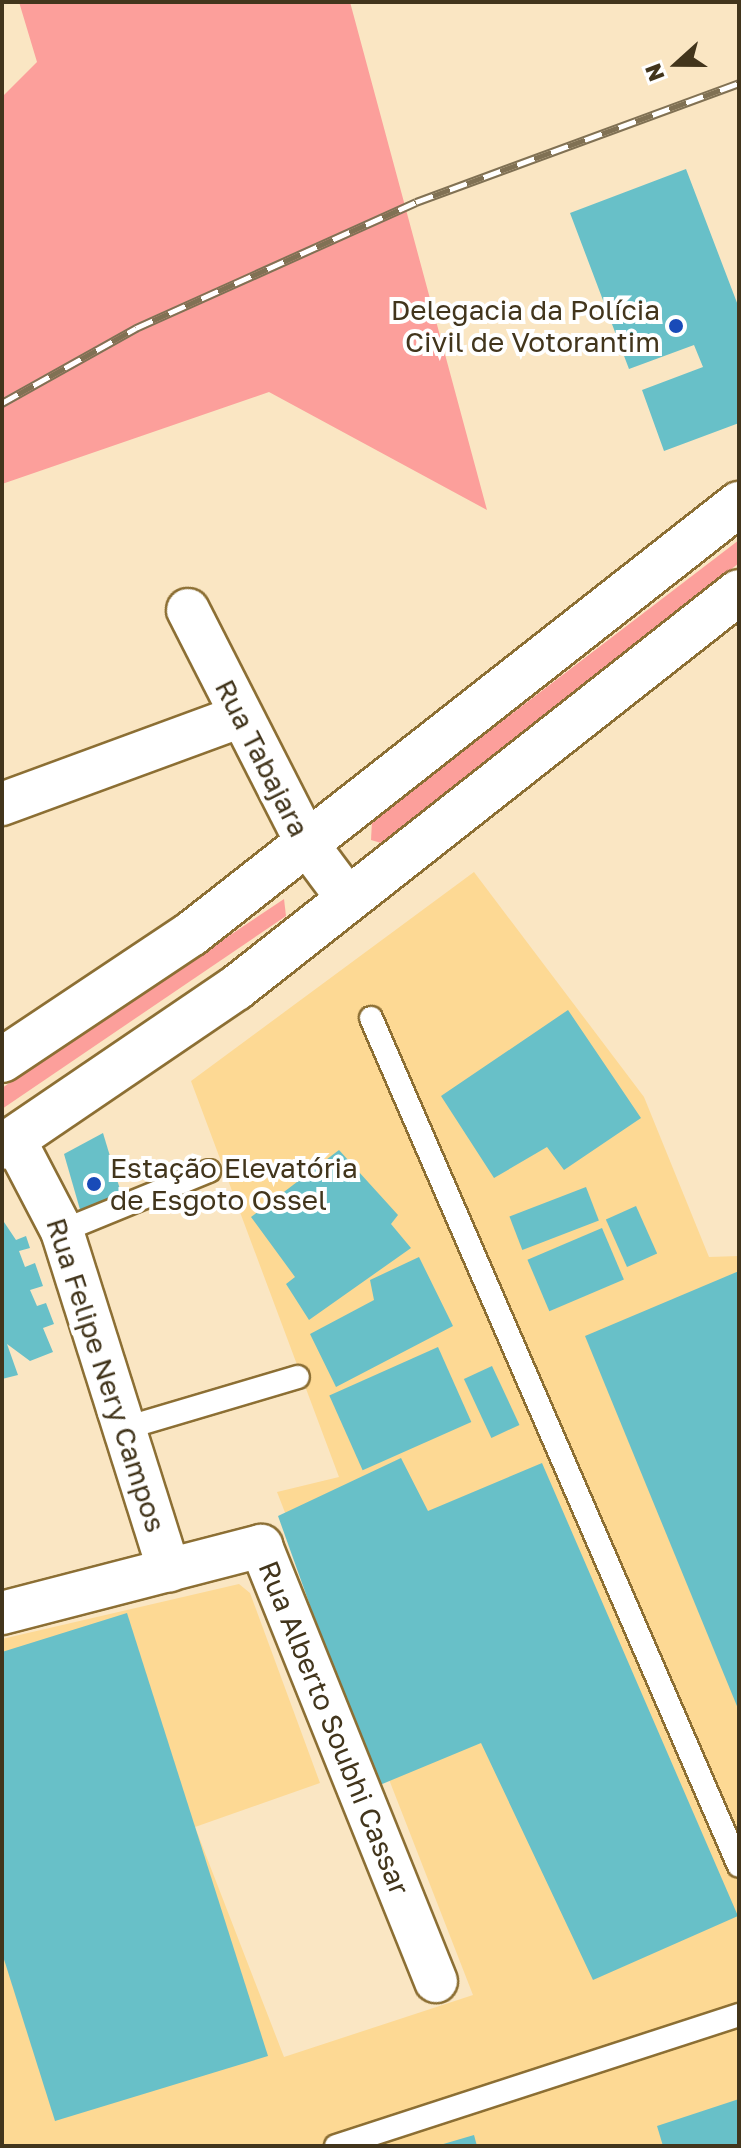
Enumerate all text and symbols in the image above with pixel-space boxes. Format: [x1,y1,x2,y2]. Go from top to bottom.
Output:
north arrow [637,24,717,104]
text: N [639,60,670,85]
place label: Delegacia da Polícia Civil de Votorantim [391,293,660,359]
marker: Delegacia da Polícia Civil de Votorantim [667,317,685,335]
street label: Rua Tabajara [208,674,316,842]
place label: Estação Elevatória de Esgoto Ossel [110,1151,358,1217]
marker: Estação Elevatória de Esgoto Ossel [85,1175,103,1193]
street label: Rua Felipe Nery Campos [39,1214,173,1536]
street label: Rua Alberto Soubhi Cassar [252,1556,416,1900]

